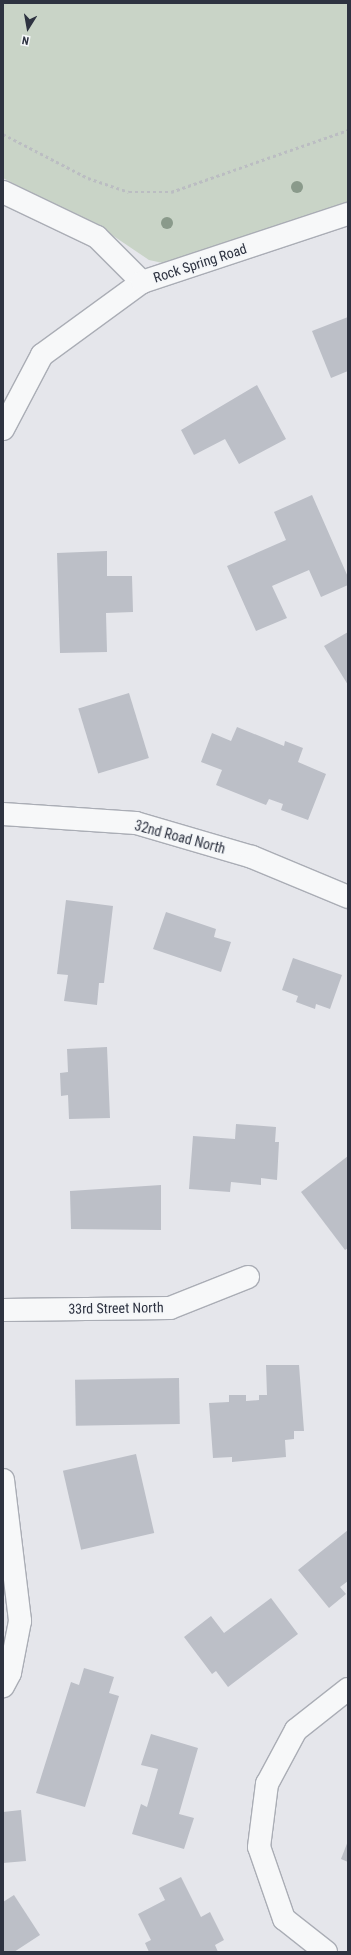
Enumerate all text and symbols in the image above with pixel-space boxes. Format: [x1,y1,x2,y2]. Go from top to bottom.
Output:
north arrow [8,8,48,48]
text: N [21,33,30,47]
street label: Rock Spring Road [151,240,249,286]
street label: 32nd Road North [133,817,227,857]
street label: 33rd Street North [68,1299,164,1317]

